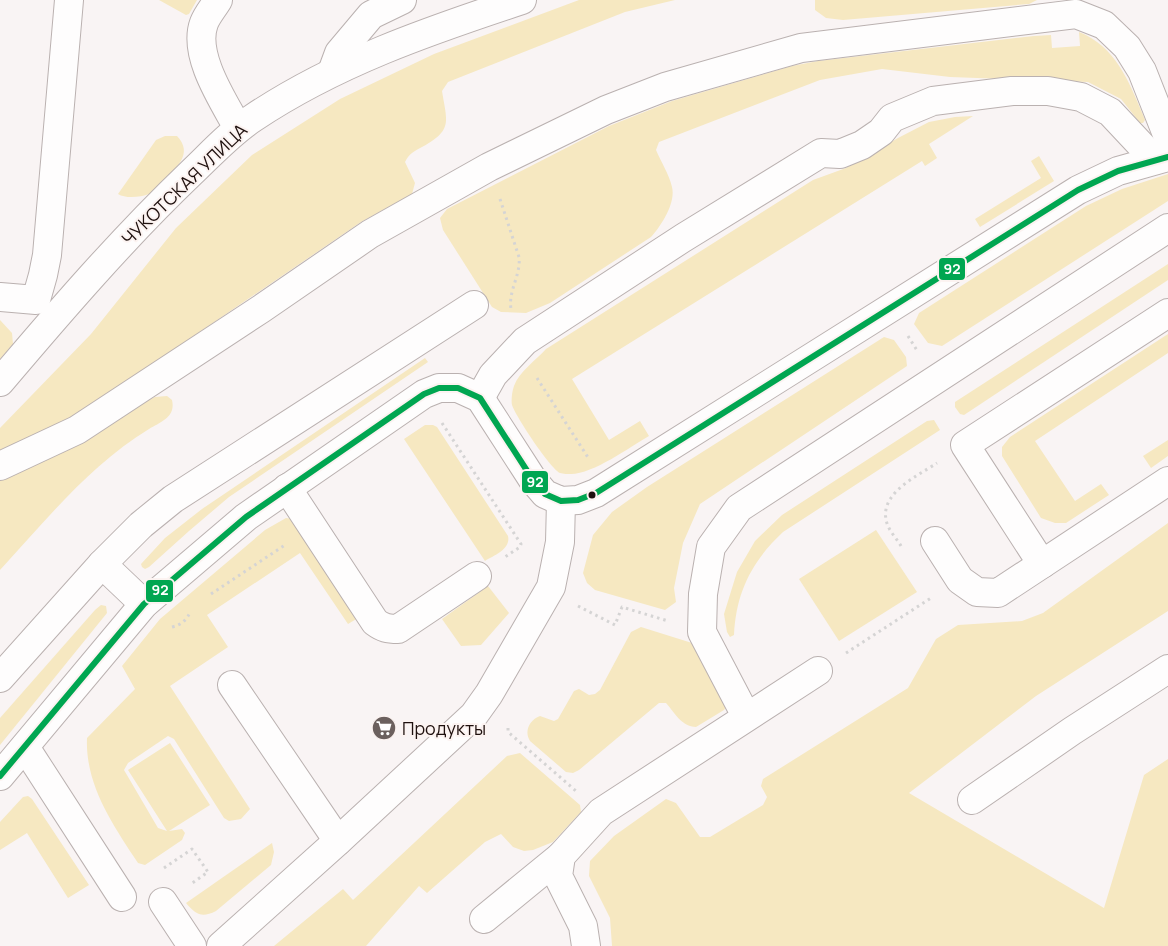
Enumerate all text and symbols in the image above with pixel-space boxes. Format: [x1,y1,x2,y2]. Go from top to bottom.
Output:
street label: ЧУКОТСКАЯ УЛИЦА [116,118,252,250]
line badge: 92 [938,257,966,281]
text: 92 [943,259,961,278]
line badge: 92 [521,470,549,494]
text: 92 [526,472,544,491]
unlabelled marker [587,490,597,500]
line badge: 92 [145,579,174,603]
text: 92 [151,580,169,599]
supermarket icon: Продукты [371,715,397,741]
place label: Продукты [402,716,486,740]

